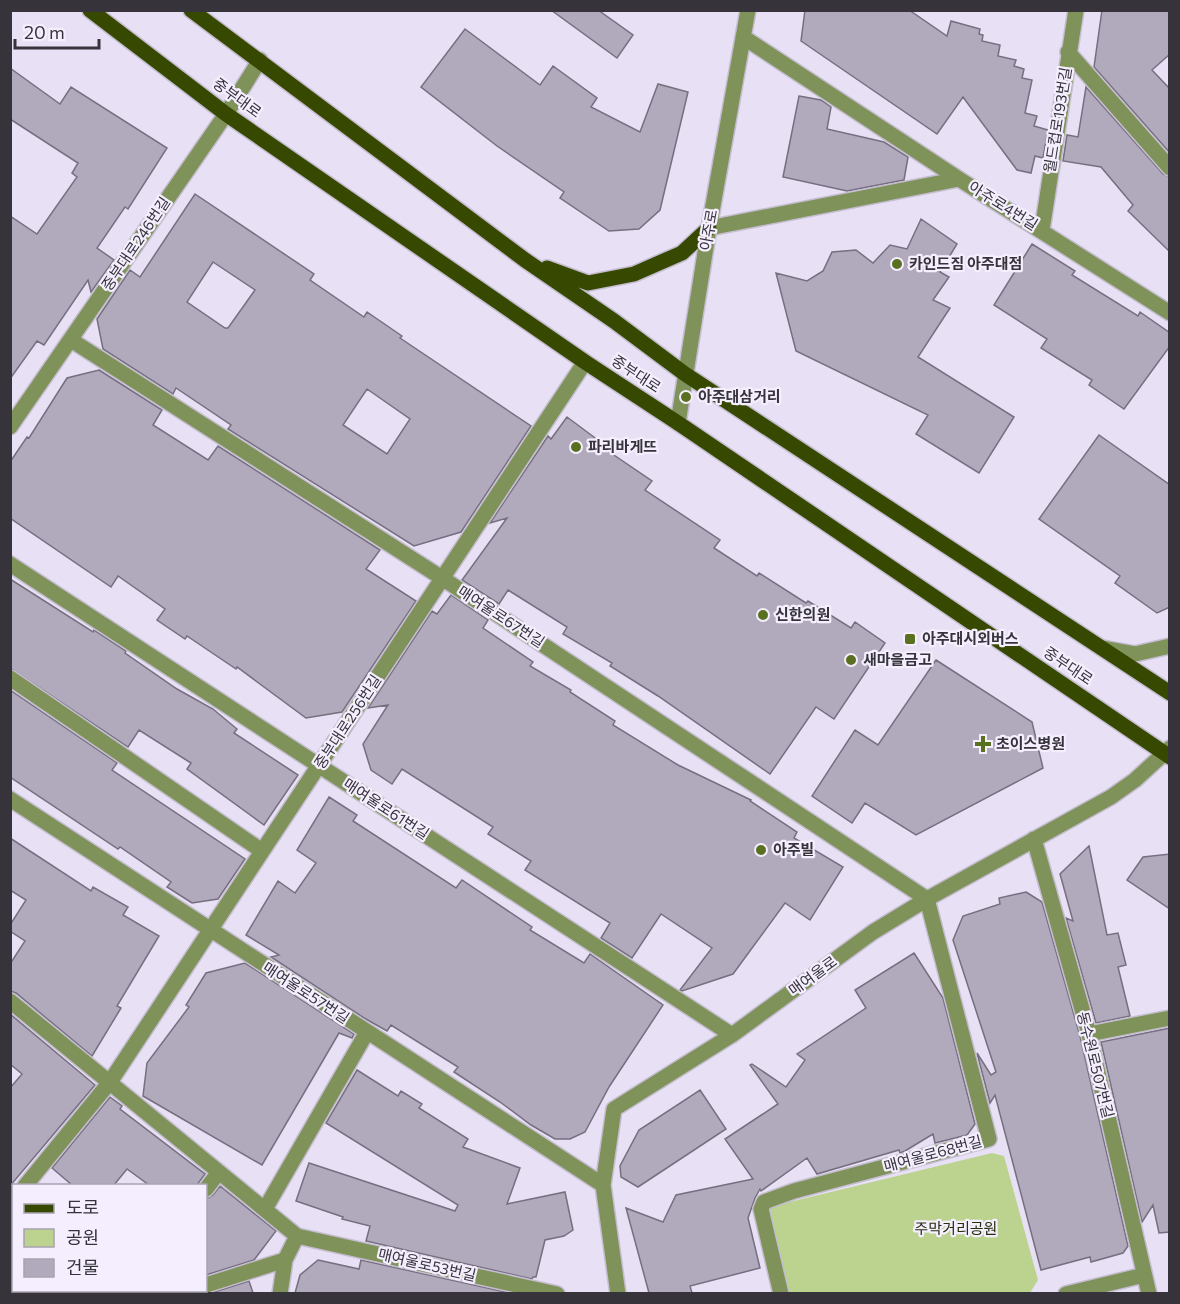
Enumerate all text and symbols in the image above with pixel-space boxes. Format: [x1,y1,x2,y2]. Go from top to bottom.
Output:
scale bar [15,12,99,50]
text: 20 m [24,21,65,43]
street label: 월드컵로193번길 [1040,66,1074,174]
street label: 중부대로 [210,74,265,121]
street label: 아주로4번길 [966,177,1041,233]
street label: 중부대로246번길 [97,193,173,294]
street label: 아주로 [696,208,720,252]
place label: 카인드짐 아주대점 [909,254,1022,272]
marker: 카인드짐 아주대점 [890,257,904,271]
street label: 중부대로 [608,351,665,396]
place label: 아주대삼거리 [698,387,781,405]
marker: 아주대삼거리 [679,390,693,404]
place label: 파리바게뜨 [588,437,657,455]
marker: 파리바게뜨 [569,440,583,454]
street label: 매여울로67번길 [455,581,548,651]
place label: 신한의원 [775,605,830,623]
marker: 신한의원 [756,608,770,622]
place label: 아주대시외버스 [922,629,1019,647]
marker: 아주대시외버스 [903,632,917,646]
street label: 중부대로 [1041,642,1096,688]
place label: 새마을금고 [863,650,932,668]
marker: 새마을금고 [844,653,858,667]
street label: 중부대로256번길 [310,671,384,772]
place label: 초이스병원 [996,734,1065,752]
marker: 초이스병원 [974,735,992,753]
street label: 매여울로61번길 [340,774,433,842]
place label: 아주빌 [773,840,814,858]
marker: 아주빌 [754,843,768,857]
street label: 매여울로 [785,952,840,999]
street label: 매여울로57번길 [260,958,353,1027]
street label: 동수원로507번길 [1074,1010,1118,1120]
street label: 매여울로68번길 [882,1131,984,1175]
legend [12,1184,207,1292]
text: 도로 [66,1196,99,1218]
park label: 주막거리공원 [915,1219,997,1237]
text: 공원 [66,1226,99,1248]
street label: 매여울로53번길 [376,1244,478,1284]
text: 건물 [66,1256,99,1278]

